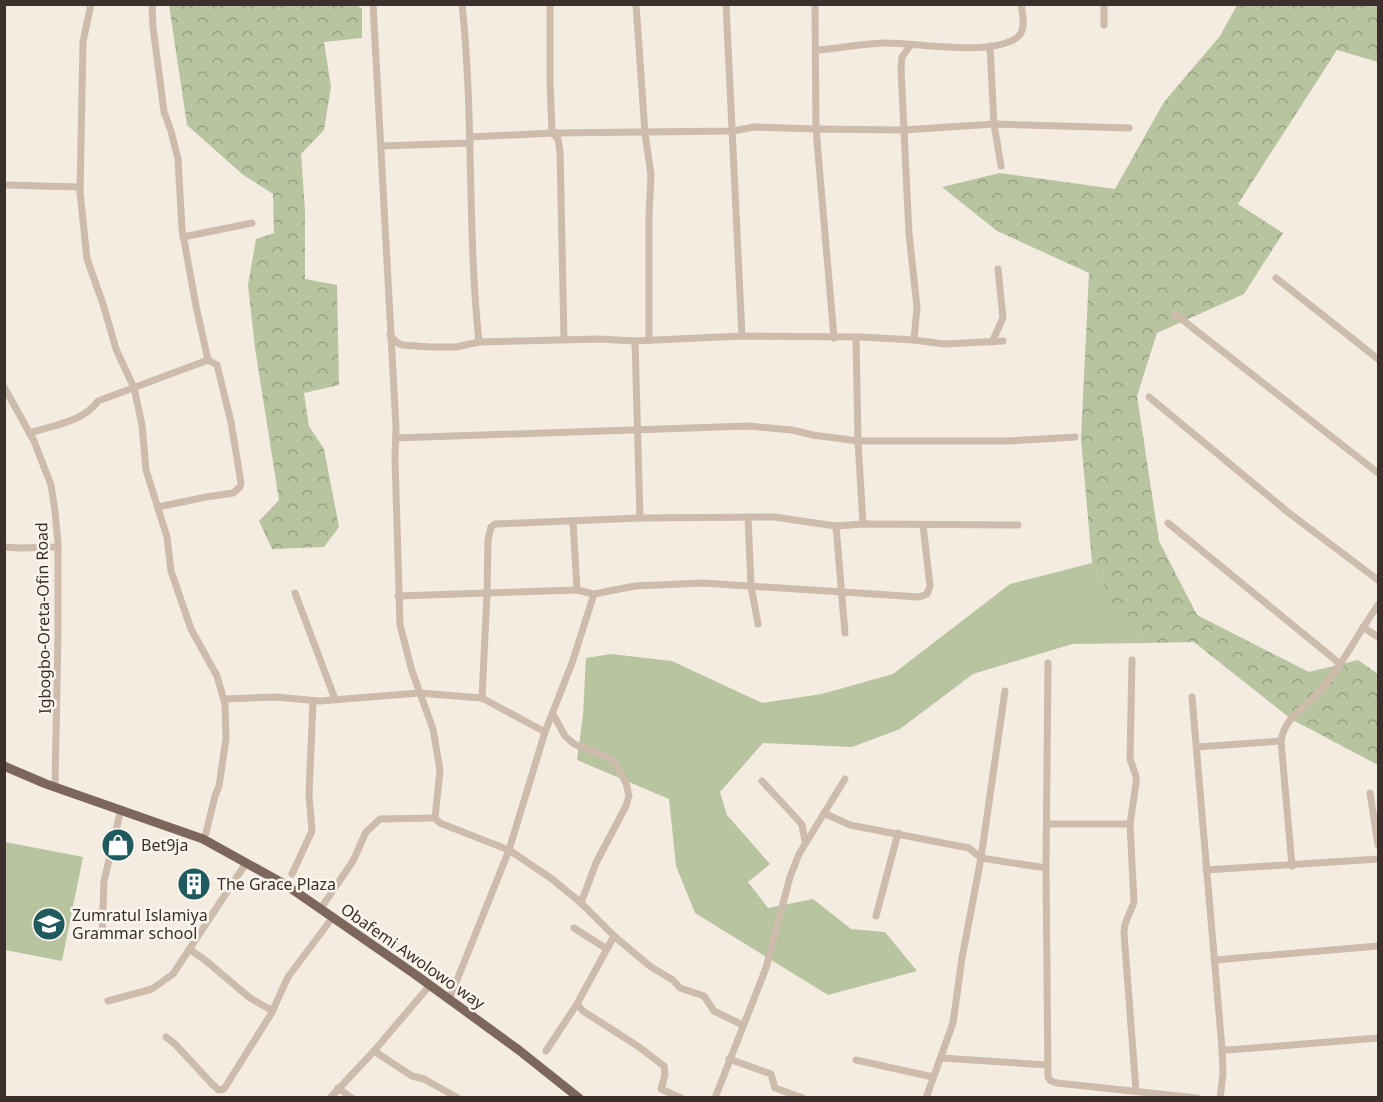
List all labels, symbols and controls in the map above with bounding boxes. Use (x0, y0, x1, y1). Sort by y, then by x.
street label: Igbogbo-Oreta-Ofin Road (30, 522, 56, 714)
shop icon: Bet9ja (100, 827, 136, 863)
place label: Bet9ja (141, 834, 188, 856)
building icon: The Grace Plaza (176, 866, 212, 902)
place label: The Grace Plaza (217, 873, 336, 895)
street label: Obafemi Awolowo way (337, 898, 490, 1015)
place label: Zumratul Islamiya Grammar school (72, 904, 208, 944)
school or university icon: Zumratul Islamiya Grammar school (31, 906, 67, 942)

